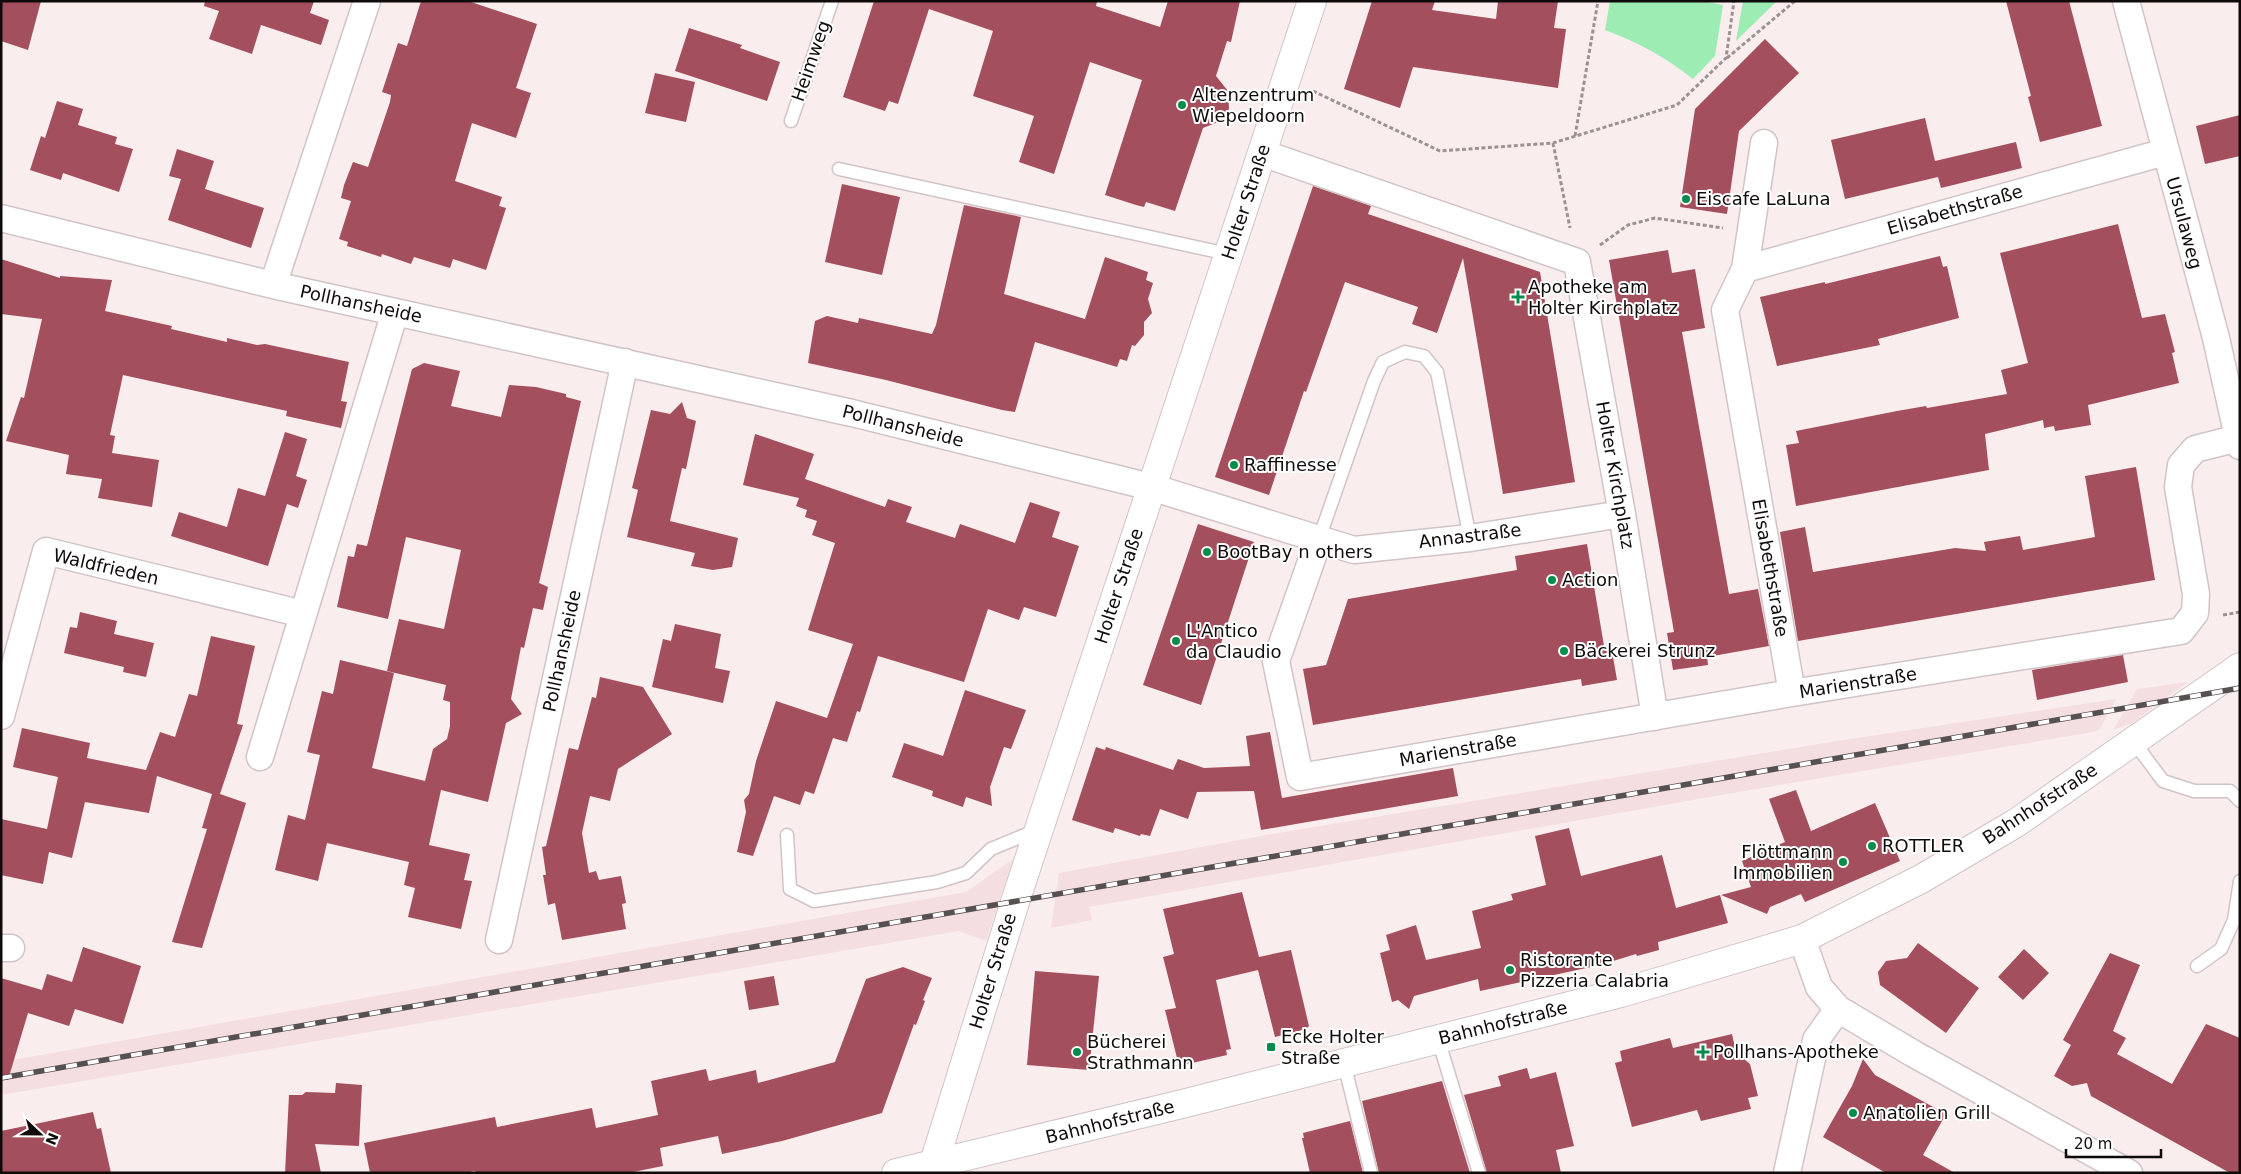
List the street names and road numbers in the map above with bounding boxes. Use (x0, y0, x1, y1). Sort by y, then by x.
street label: Heimweg (787, 18, 834, 104)
street label: Holter Straße (1217, 141, 1274, 262)
street label: Ursulaweg (2162, 174, 2207, 271)
street label: Elisabethstraße (1885, 180, 2025, 239)
street label: Pollhansheide (298, 280, 424, 327)
street label: Holter Kirchplatz (1592, 399, 1639, 551)
street label: Pollhansheide (840, 400, 966, 451)
street label: Elisabethstraße (1748, 497, 1793, 639)
street label: Annastraße (1417, 519, 1523, 552)
street label: Holter Straße (1090, 525, 1147, 646)
street label: Waldfrieden (51, 544, 161, 589)
street label: Pollhansheide (538, 588, 585, 714)
street label: Marienstraße (1798, 663, 1918, 702)
street label: Marienstraße (1398, 729, 1518, 770)
street label: Bahnhofstraße (1979, 759, 2101, 848)
street label: Holter Straße (965, 910, 1020, 1031)
street label: Bahnhofstraße (1436, 996, 1570, 1049)
street label: Bahnhofstraße (1043, 1095, 1177, 1148)

